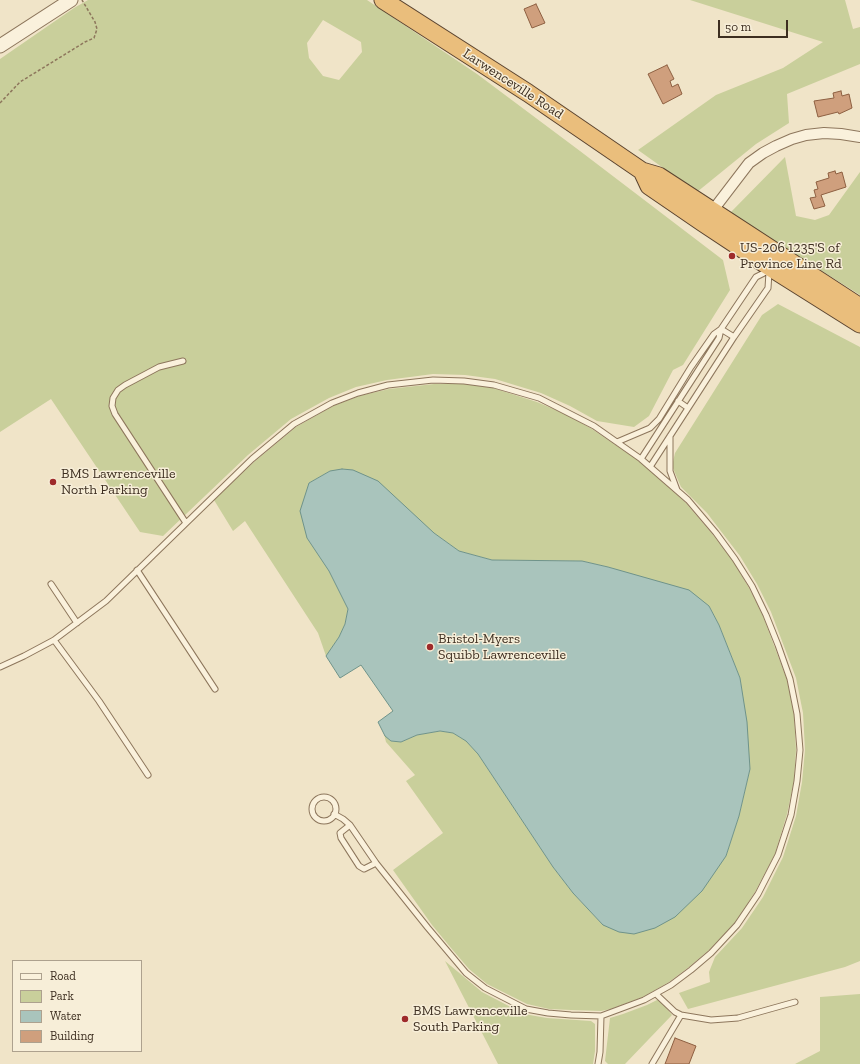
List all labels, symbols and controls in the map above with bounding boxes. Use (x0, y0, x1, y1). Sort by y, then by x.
scale bar (720, 12, 790, 38)
text: 50 m (725, 20, 751, 34)
street label: Larwenceville Road (460, 45, 566, 123)
place label: US-206 1235'S of Province Line Rd (740, 240, 842, 272)
marker: US-206 1235'S of Province Line Rd (727, 251, 737, 261)
place label: BMS Lawrenceville North Parking (61, 466, 176, 498)
marker: BMS Lawrenceville North Parking (48, 477, 58, 487)
place label: Bristol-Myers Squibb Lawrenceville (438, 631, 566, 664)
marker: Bristol-Myers Squibb Lawrenceville (425, 642, 435, 652)
legend (12, 960, 142, 1052)
text: Road (50, 969, 76, 983)
text: Park (50, 989, 74, 1003)
place label: BMS Lawrenceville South Parking (413, 1003, 528, 1036)
text: Water (50, 1009, 82, 1023)
marker: BMS Lawrenceville South Parking (400, 1014, 410, 1024)
text: Building (50, 1029, 94, 1043)

